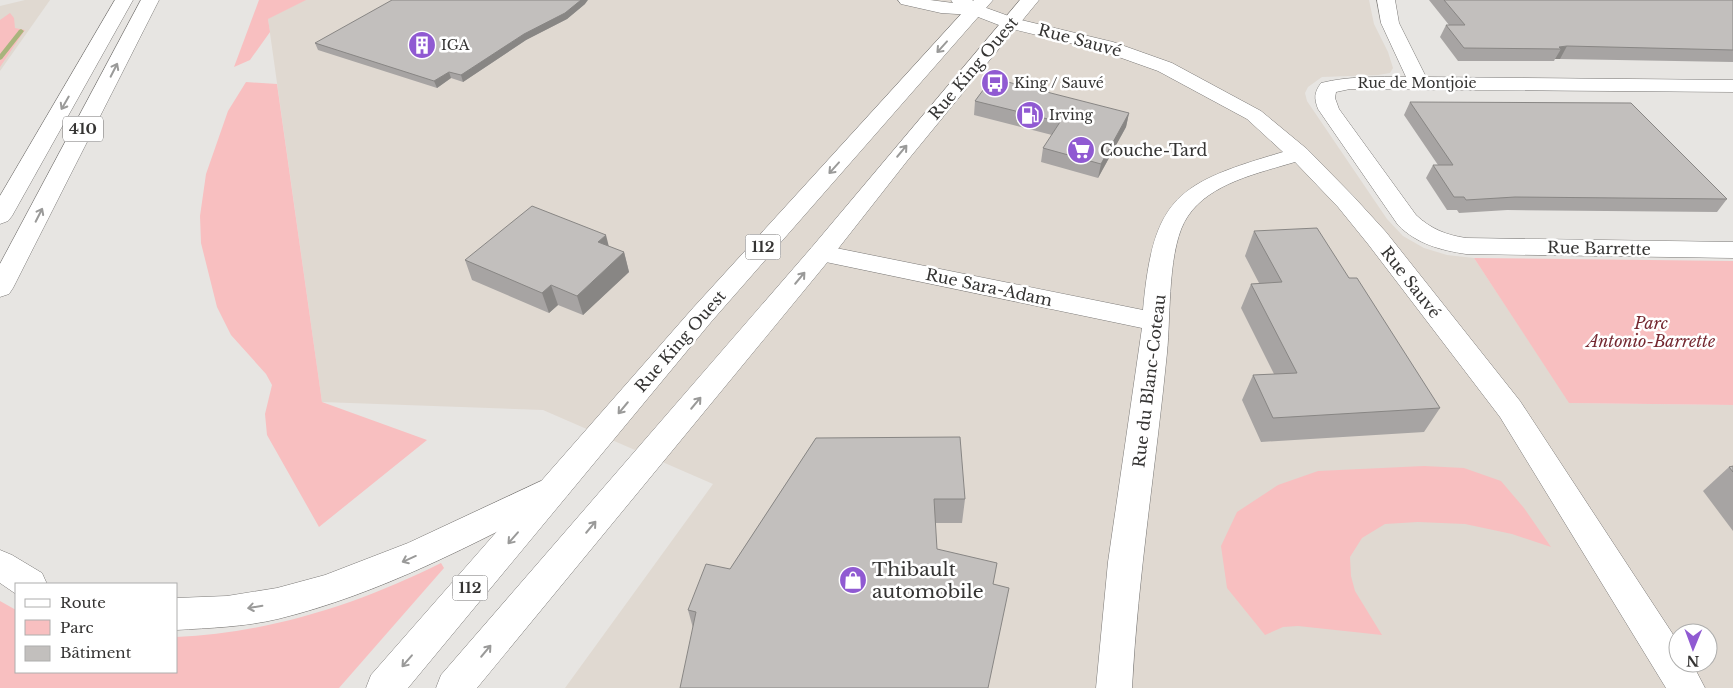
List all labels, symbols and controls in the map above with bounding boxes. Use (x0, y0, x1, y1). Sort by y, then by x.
street label: Rue King Ouest (924, 12, 1022, 124)
street label: Rue Sauvé (1036, 19, 1124, 61)
building icon: IGA (407, 30, 437, 60)
place label: IGA (441, 36, 470, 54)
one-way arrow (936, 40, 948, 53)
one-way arrow (109, 63, 119, 78)
bus stop icon: King / Sauvé (980, 68, 1010, 98)
place label: King / Sauvé (1014, 74, 1104, 92)
street label: Rue de Montjoie (1357, 74, 1477, 92)
one-way arrow (60, 96, 70, 110)
fuel station icon: Irving (1015, 100, 1045, 130)
place label: Irving (1049, 106, 1093, 124)
road number: 410 (63, 116, 103, 142)
supermarket icon: Couche-Tard (1066, 135, 1096, 165)
place label: Couche-Tard (1100, 140, 1207, 160)
one-way arrow (897, 145, 908, 158)
one-way arrow (828, 161, 840, 174)
one-way arrow (34, 207, 44, 222)
road number: 112 (746, 234, 780, 260)
street label: Rue Barrette (1547, 237, 1651, 259)
street label: Rue Sauvé (1377, 242, 1445, 322)
street label: Rue Sara-Adam (924, 264, 1054, 310)
one-way arrow (795, 271, 806, 284)
street label: Rue King Ouest (630, 286, 730, 396)
street label: Rue du Blanc-Coteau (1128, 293, 1170, 469)
park label: Parc Antonio-Barrette (1585, 313, 1716, 351)
one-way arrow (690, 396, 701, 409)
one-way arrow (617, 402, 628, 415)
one-way arrow (585, 521, 596, 534)
one-way arrow (507, 531, 519, 544)
one-way arrow (402, 555, 417, 564)
place label: Thibault automobile (872, 558, 984, 603)
shop icon: Thibault automobile (838, 565, 868, 595)
road number: 112 (452, 576, 488, 600)
legend (15, 583, 178, 673)
text: Route (60, 593, 106, 612)
one-way arrow (247, 603, 263, 613)
text: Parc (60, 618, 93, 637)
north arrow (1668, 623, 1718, 673)
text: Bâtiment (60, 643, 132, 662)
one-way arrow (480, 644, 492, 657)
text: N (1686, 652, 1700, 670)
one-way arrow (402, 654, 413, 667)

